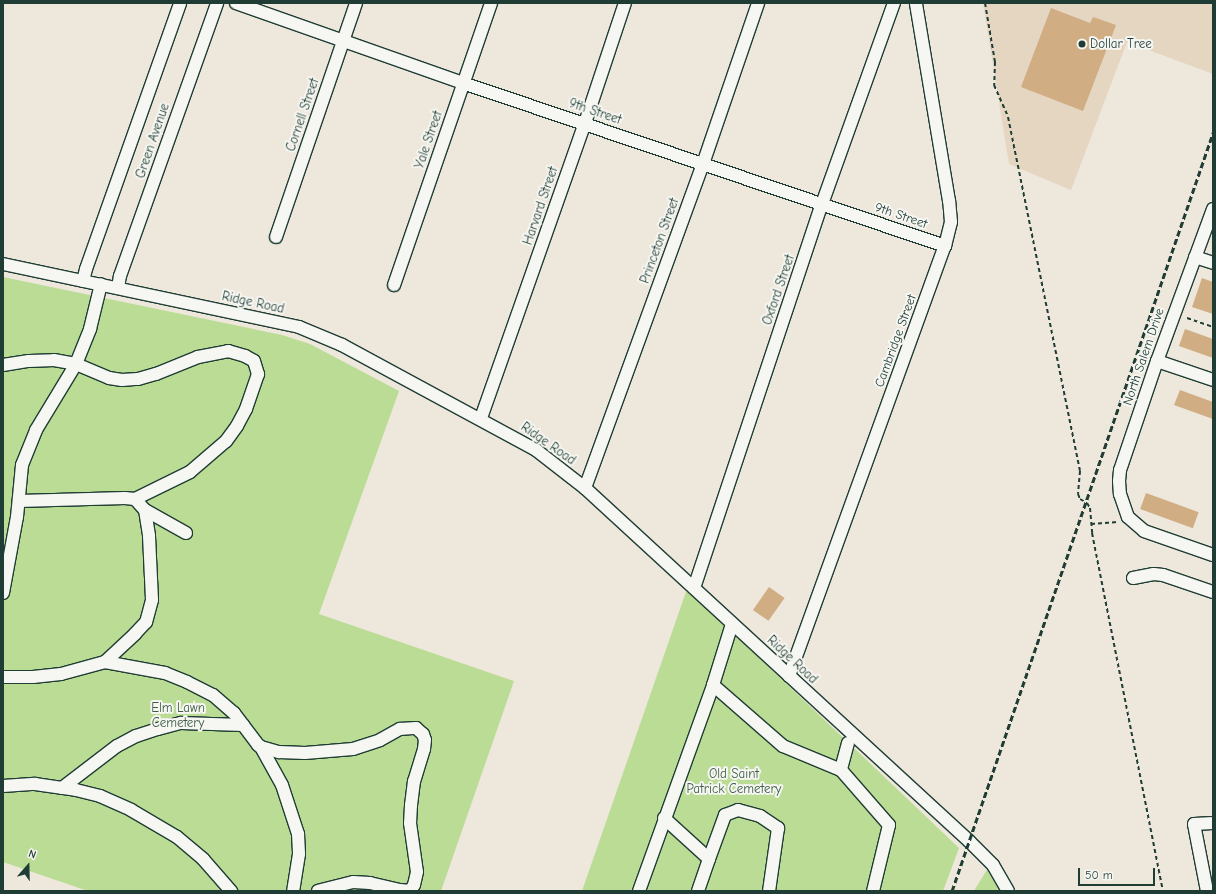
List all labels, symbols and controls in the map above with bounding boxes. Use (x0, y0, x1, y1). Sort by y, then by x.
place label: Dollar Tree (1090, 36, 1152, 52)
marker: Dollar Tree (1077, 39, 1087, 49)
street label: Cornell Street (283, 76, 323, 154)
street label: 9th Street (567, 96, 623, 128)
street label: Green Avenue (133, 101, 173, 181)
street label: Yale Street (412, 109, 446, 171)
street label: Harvard Street (520, 165, 562, 247)
street label: Princeton Street (637, 196, 683, 286)
street label: 9th Street (873, 200, 929, 232)
street label: Oxford Street (760, 253, 798, 327)
street label: Ridge Road (220, 289, 286, 317)
street label: Cambridge Street (872, 292, 920, 390)
street label: North Salem Drive (1120, 306, 1168, 408)
street label: Ridge Road (518, 419, 578, 469)
street label: Ridge Road (763, 633, 821, 687)
park label: Elm Lawn Cemetery (151, 701, 205, 732)
park label: Old Saint Patrick Cemetery (687, 767, 781, 798)
north arrow (8, 846, 48, 886)
text: N (27, 847, 38, 862)
scale bar (1080, 860, 1157, 886)
text: 50 m (1085, 868, 1113, 882)

